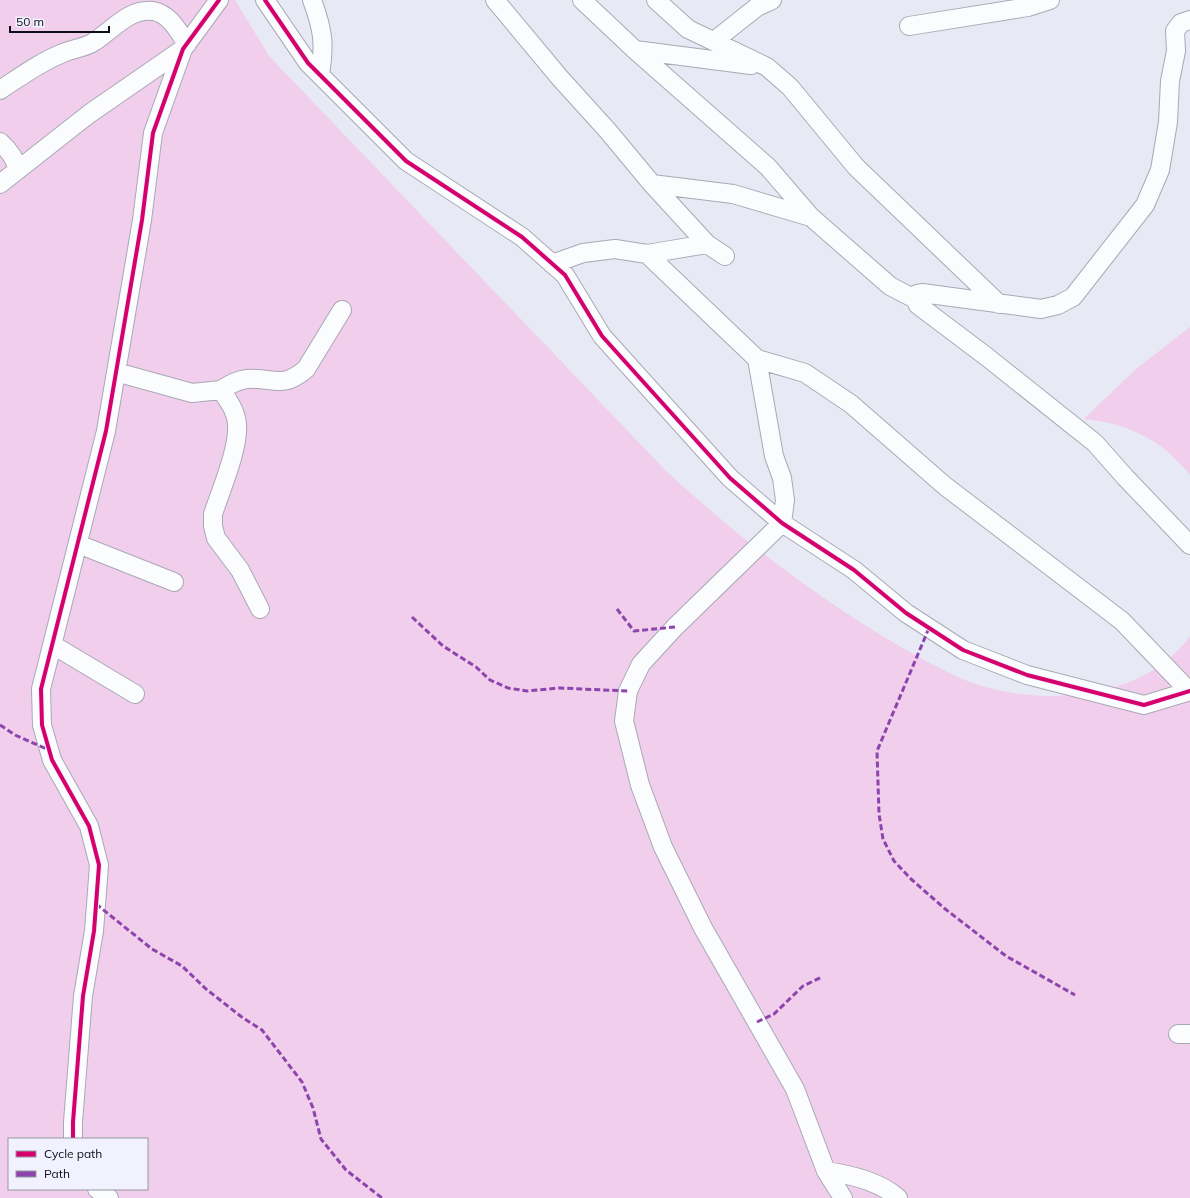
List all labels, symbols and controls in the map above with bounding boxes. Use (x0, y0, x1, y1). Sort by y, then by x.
scale bar (10, 8, 109, 34)
text: 50 m (16, 14, 44, 29)
legend (8, 1138, 148, 1190)
text: Cycle path (44, 1146, 102, 1161)
text: Path (44, 1166, 70, 1181)

